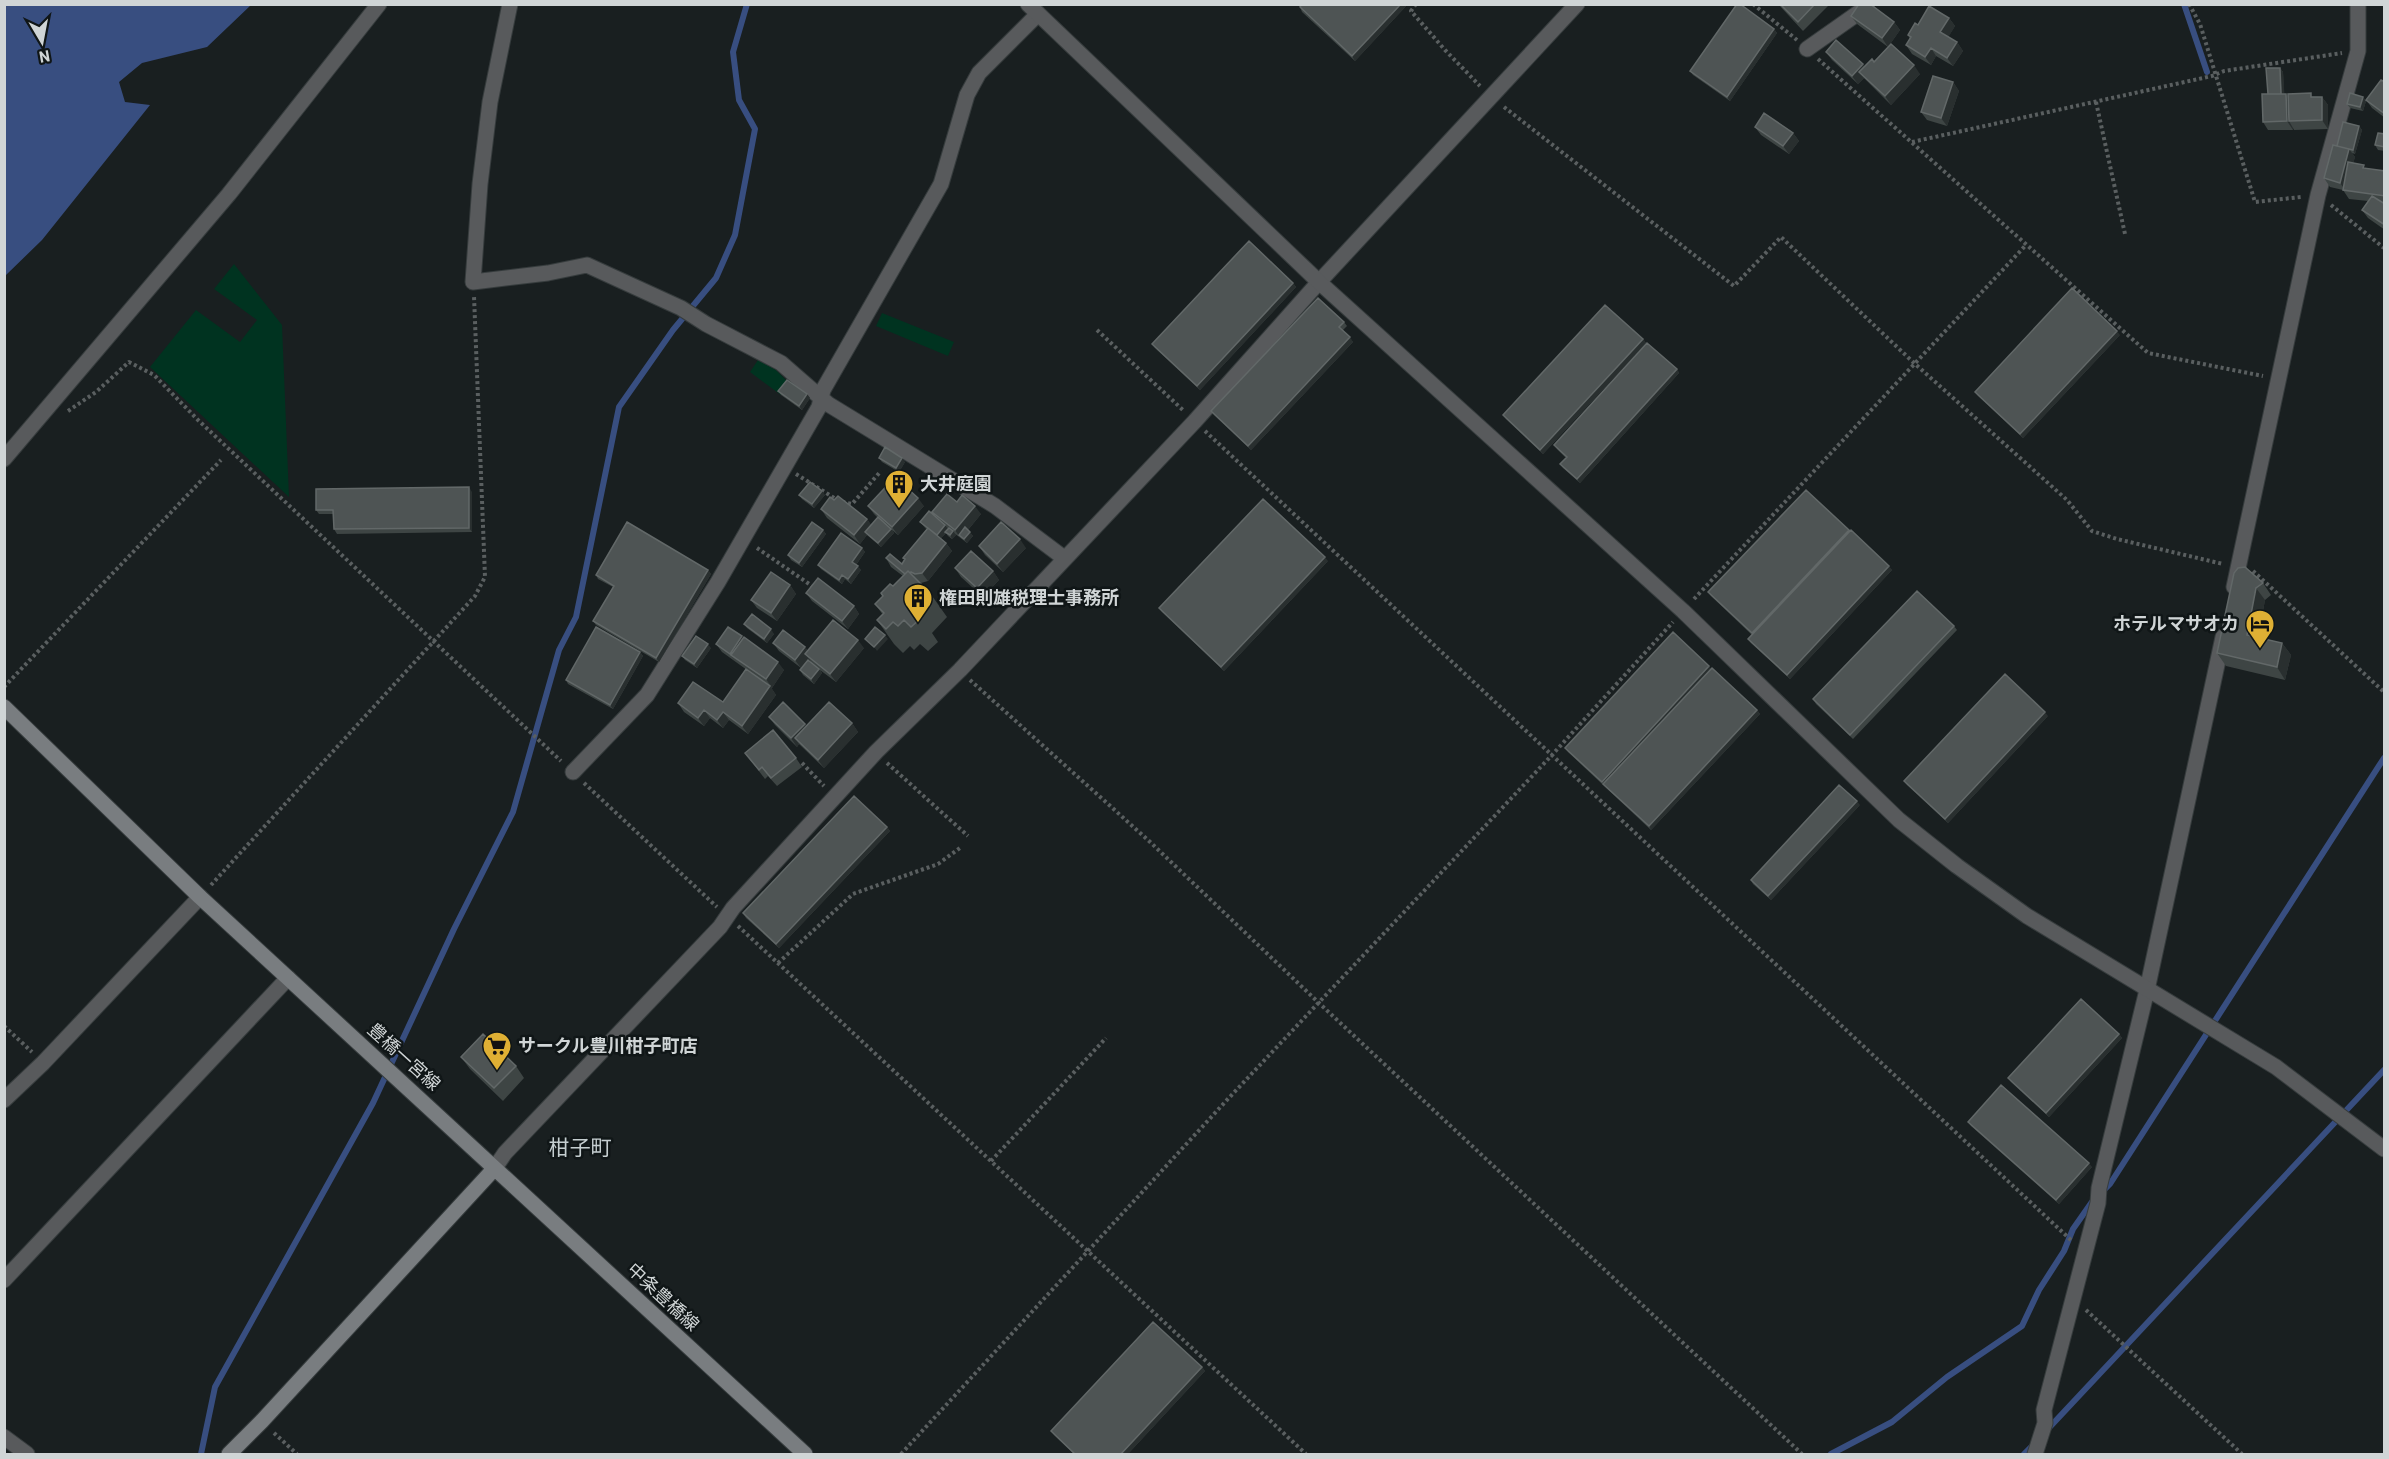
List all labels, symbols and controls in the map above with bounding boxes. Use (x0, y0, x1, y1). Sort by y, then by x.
north arrow (12, 12, 72, 72)
text: N (38, 47, 52, 68)
building icon: 大井庭園 (883, 468, 915, 510)
place label: 大井庭園 (920, 472, 992, 494)
building icon: 権田則雄税理士事務所 (902, 582, 934, 624)
place label: 権田則雄税理士事務所 (939, 586, 1119, 608)
hotel icon: ホテルマサオカ (2244, 608, 2276, 650)
place label: ホテルマサオカ (2113, 612, 2239, 634)
street label: 豊橋一宮線 (364, 1018, 445, 1095)
supermarket icon: サークル豊川柑子町店 (481, 1030, 513, 1072)
place label: サークル豊川柑子町店 (518, 1034, 697, 1056)
district label: 柑子町 (549, 1134, 612, 1159)
street label: 中条豊橋線 (623, 1258, 704, 1335)

